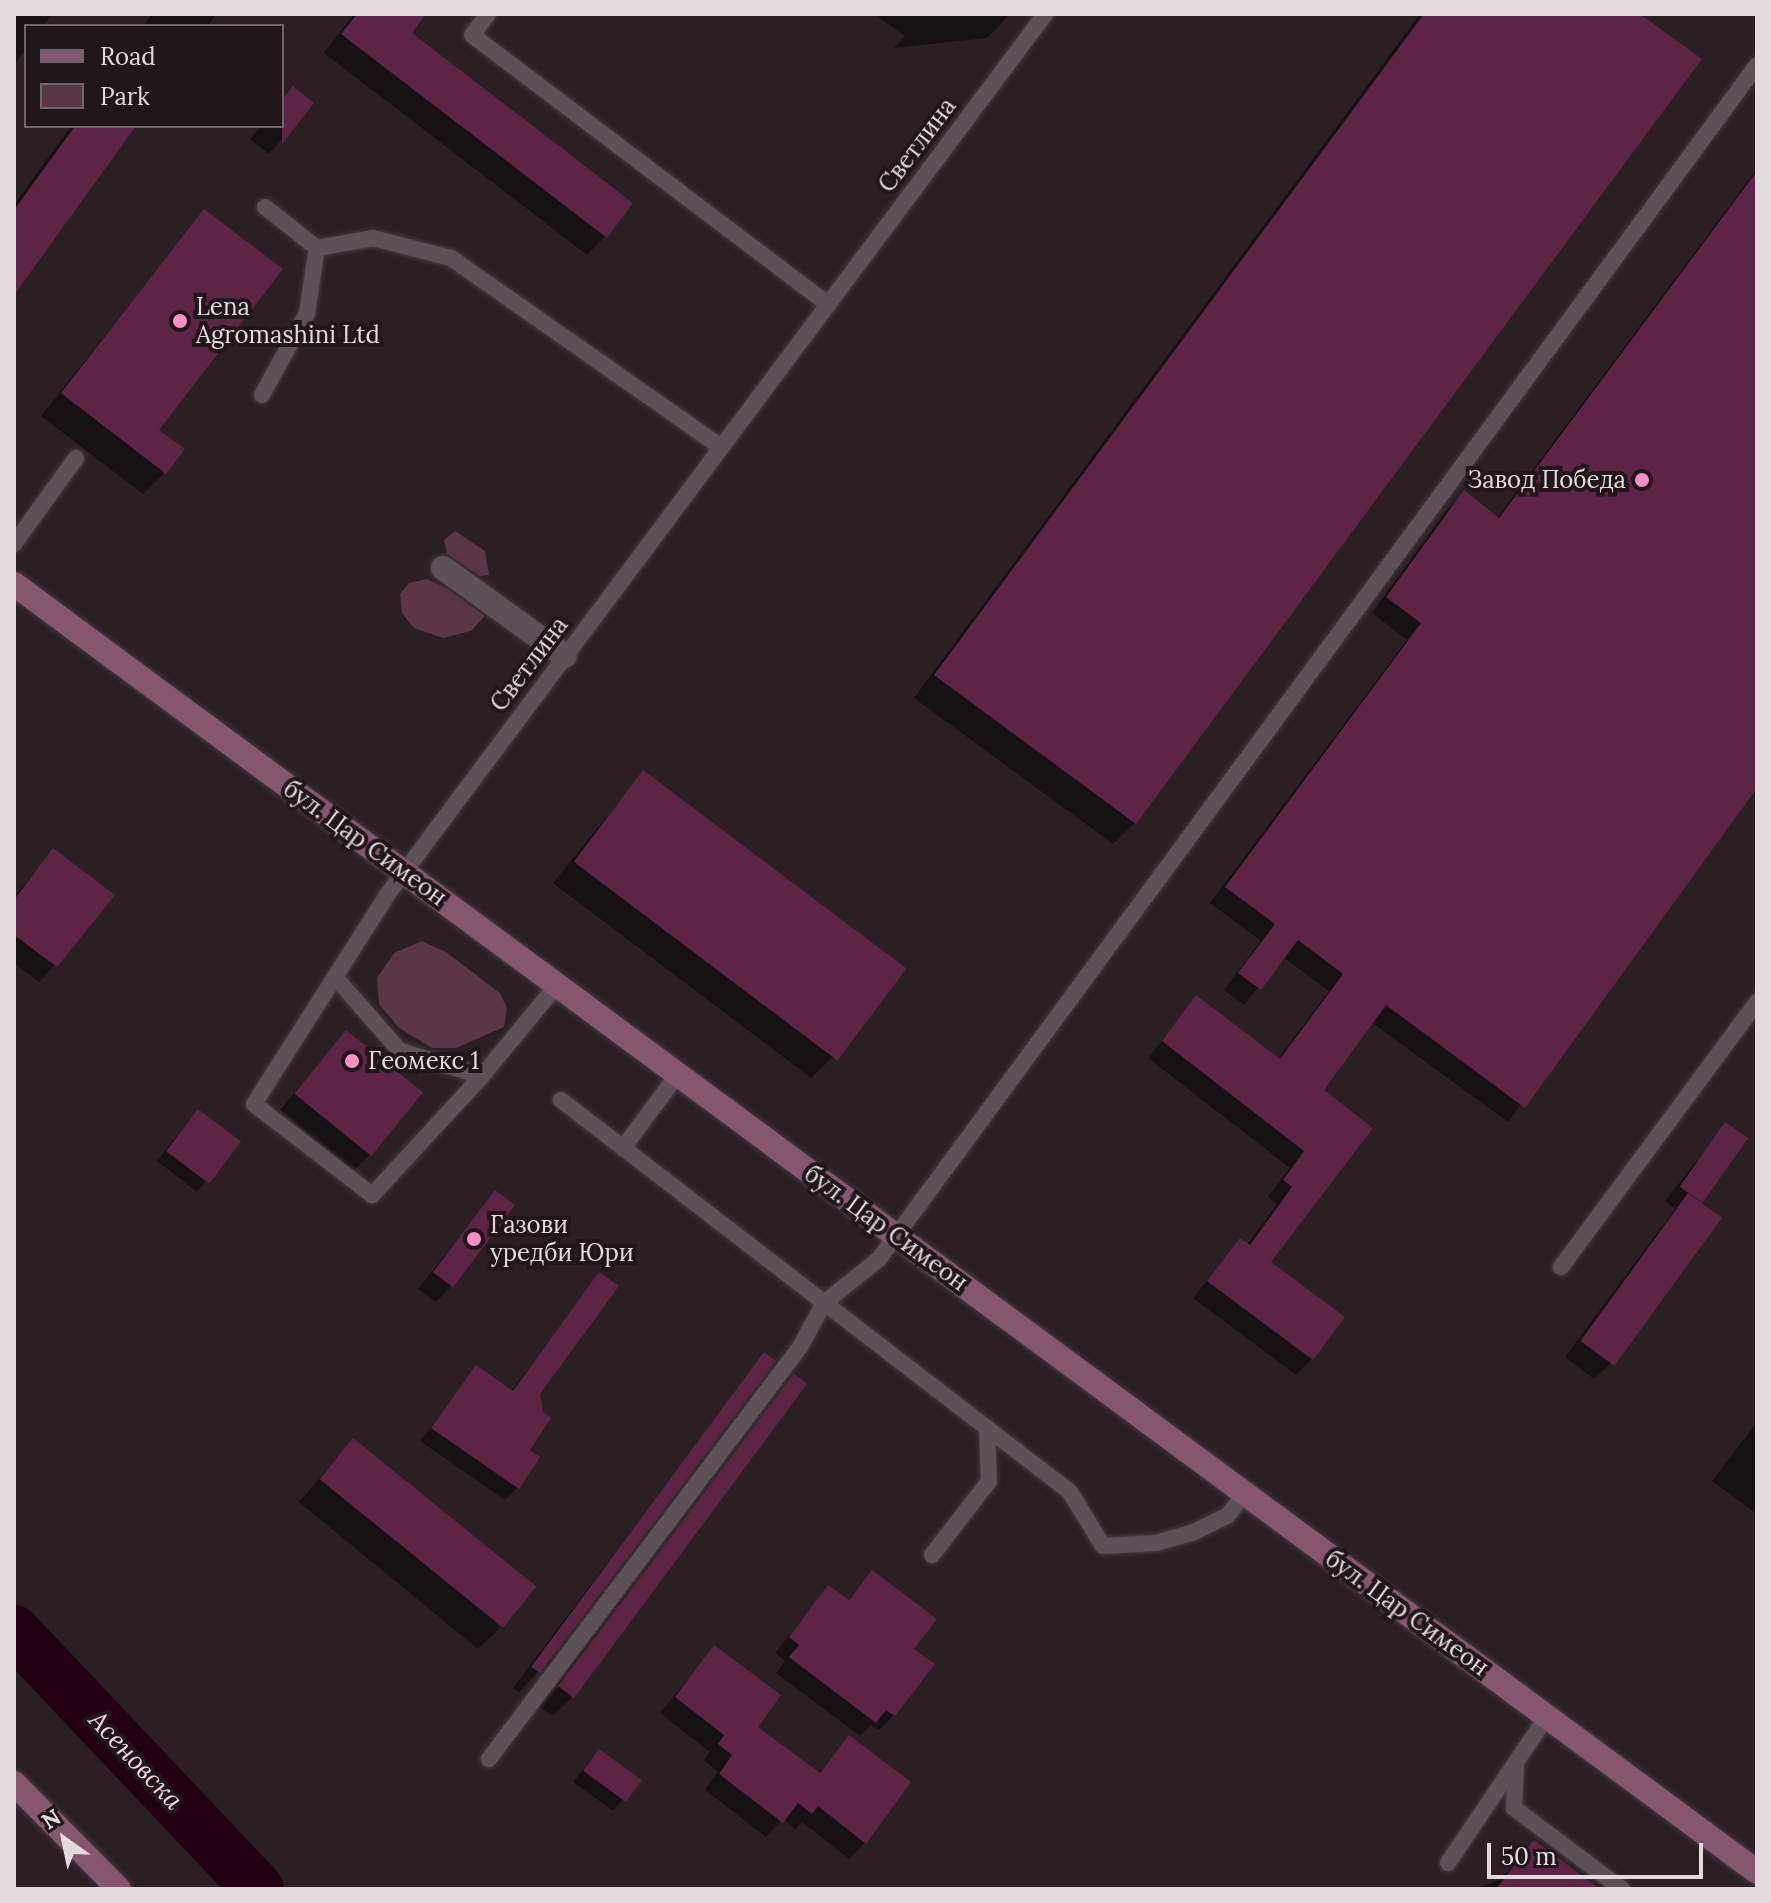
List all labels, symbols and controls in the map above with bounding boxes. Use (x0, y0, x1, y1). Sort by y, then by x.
legend (24, 24, 284, 128)
text: Road (100, 41, 156, 72)
text: Park (100, 81, 150, 112)
street label: Светлина (872, 92, 962, 198)
place label: Lena Agromashini Ltd (196, 293, 380, 349)
marker: Lena Agromashini Ltd (171, 312, 189, 330)
place label: Завод Победа (1467, 466, 1626, 494)
marker: Завод Победа (1633, 471, 1651, 489)
street label: Светлина (484, 611, 574, 717)
street label: бул. Цар Симеон (278, 774, 452, 912)
place label: Геомекс 1 (368, 1047, 479, 1075)
marker: Геомекс 1 (343, 1052, 361, 1070)
street label: бул. Цар Симеон (799, 1159, 973, 1297)
place label: Газови уредби Юри (490, 1211, 634, 1267)
marker: Газови уредби Юри (465, 1230, 483, 1248)
street label: бул. Цар Симеон (1320, 1544, 1494, 1682)
water label: Асеновска (83, 1704, 189, 1816)
north arrow (24, 1799, 104, 1879)
text: N (36, 1803, 66, 1835)
scale bar (1491, 1827, 1707, 1877)
text: 50 m (1501, 1841, 1557, 1872)

